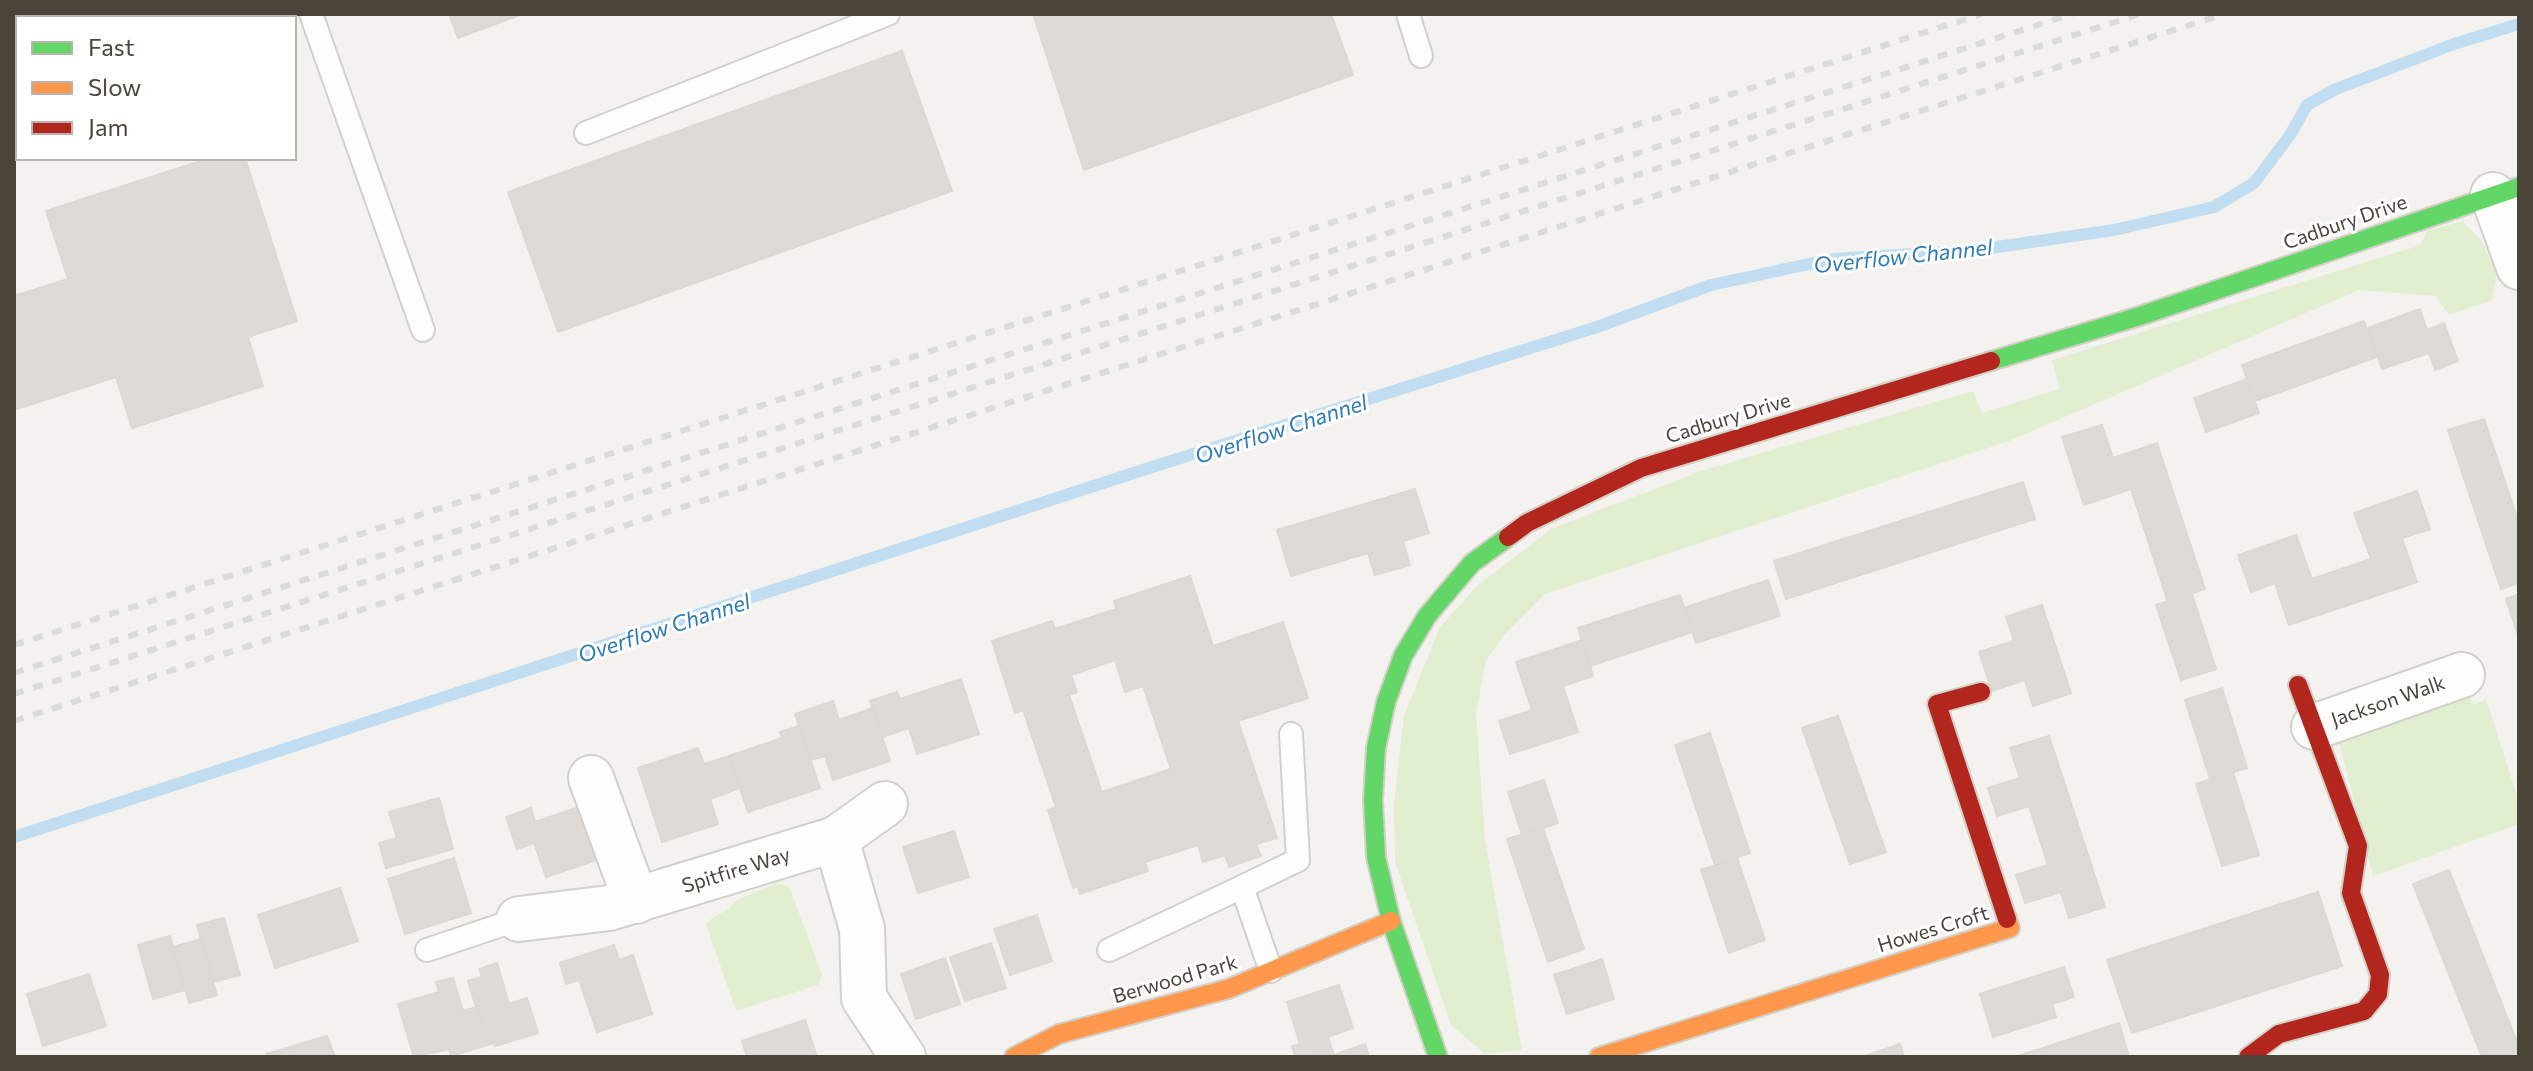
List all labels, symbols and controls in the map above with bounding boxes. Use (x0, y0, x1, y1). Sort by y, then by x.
legend (16, 16, 296, 160)
text: Fast (88, 32, 135, 61)
text: Slow (88, 72, 141, 101)
text: Jam (88, 112, 128, 141)
street label: Cadbury Drive (2280, 189, 2410, 253)
water label: Overflow Channel (1812, 233, 1994, 278)
street label: Cadbury Drive (1662, 387, 1793, 447)
water label: Overflow Channel (1191, 388, 1371, 469)
water label: Overflow Channel (574, 587, 754, 668)
street label: Jackson Walk (2327, 669, 2448, 731)
street label: Spitfire Way (679, 841, 793, 897)
street label: Howes Croft (1874, 900, 1991, 956)
street label: Berwood Park (1110, 949, 1240, 1007)

